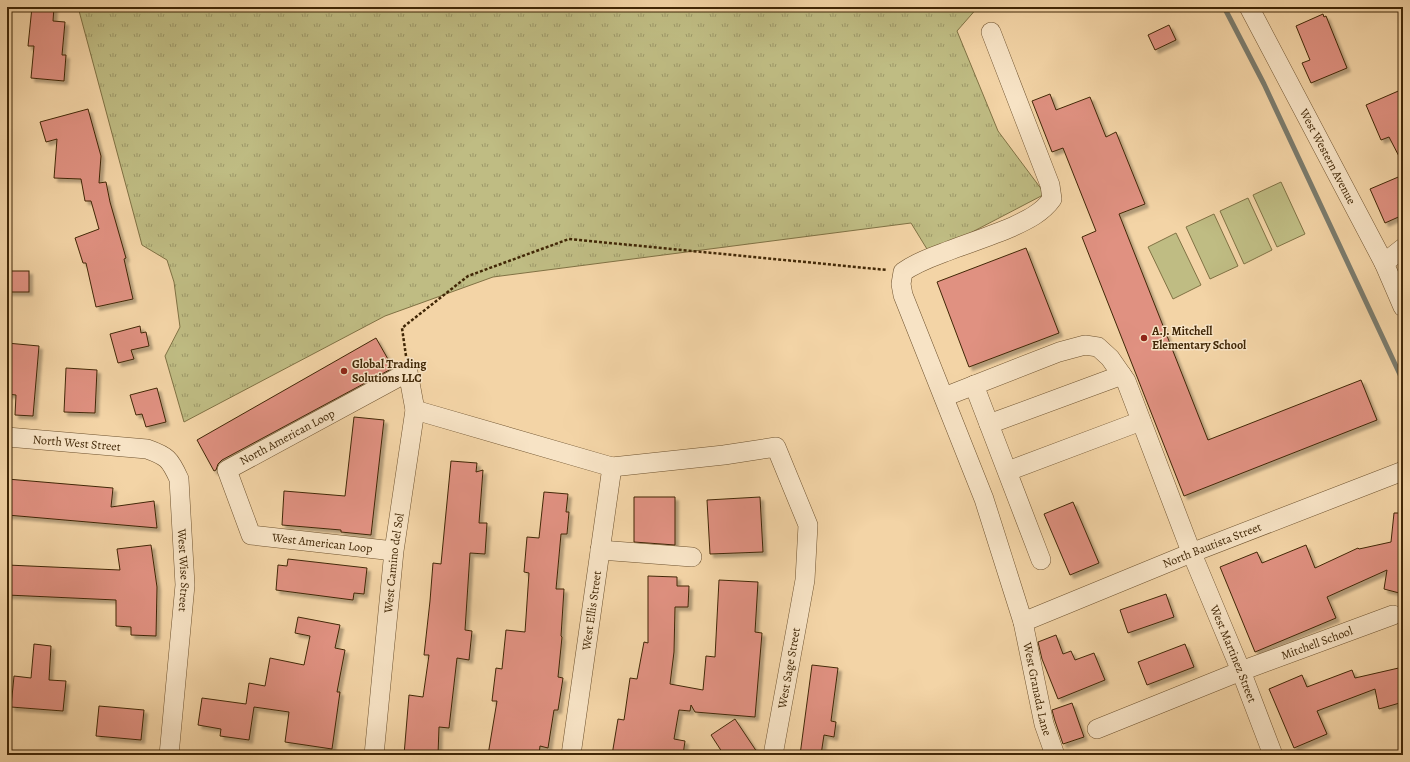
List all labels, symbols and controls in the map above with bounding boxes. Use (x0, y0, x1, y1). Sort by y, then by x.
street label: West Western Avenue (1296, 105, 1360, 207)
place label: A.J. Mitchell Elementary School (1151, 323, 1247, 353)
marker: A.J. Mitchell Elementary School (1139, 333, 1149, 343)
place label: Global Trading Solutions LLC (352, 356, 427, 386)
marker: Global Trading Solutions LLC (339, 366, 349, 376)
street label: North American Loop (237, 405, 337, 469)
street label: North West Street (32, 431, 121, 455)
street label: West Camino del Sol (380, 512, 408, 615)
street label: North Bautista Street (1160, 519, 1264, 572)
street label: West Wise Street (174, 527, 193, 613)
street label: West American Loop (270, 529, 373, 557)
street label: West Ellis Street (578, 570, 605, 652)
street label: West Martinez Street (1206, 602, 1260, 705)
street label: Mitchell School (1279, 623, 1355, 664)
street label: West Sage Street (774, 626, 804, 711)
street label: West Granada Lane (1019, 640, 1055, 738)

